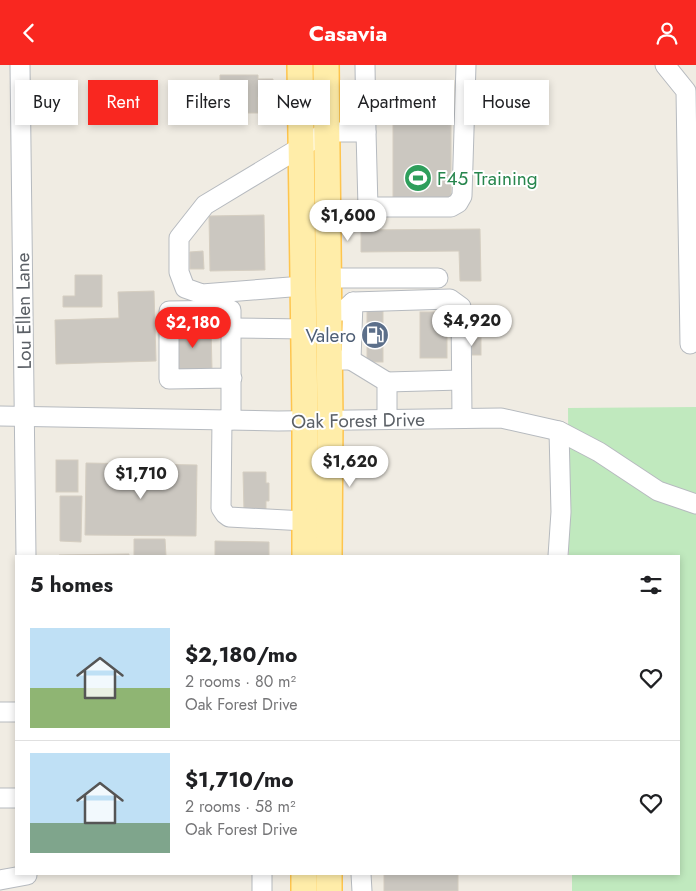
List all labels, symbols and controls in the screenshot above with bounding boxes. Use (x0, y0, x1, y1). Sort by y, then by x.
text: Casavia (309, 17, 387, 49)
icon: back (15, 19, 43, 47)
icon: person (653, 19, 681, 47)
chip: Buy (15, 80, 78, 125)
chip: Rent (88, 80, 158, 125)
chip: Filters (168, 80, 248, 125)
chip: New (258, 80, 330, 125)
chip: Apartment (340, 80, 454, 125)
chip: House (464, 80, 549, 125)
sports icon: F45 Training (403, 163, 433, 193)
place label: F45 Training (437, 165, 538, 192)
pin: $1,600 (307, 199, 389, 242)
text: $1,600 (320, 204, 376, 227)
street label: Lou Ellen Lane (9, 252, 38, 370)
pin: $4,920 (431, 305, 513, 347)
pin: $2,180 (152, 307, 234, 349)
text: $4,920 (443, 309, 501, 332)
text: $2,180 (166, 311, 220, 334)
fuel station icon: Valero (360, 320, 390, 350)
place label: Valero (305, 322, 356, 349)
street label: Oak Forest Drive (291, 406, 425, 435)
pin: $1,620 (309, 445, 391, 488)
text: $1,620 (322, 450, 378, 473)
pin: $1,710 (100, 457, 182, 500)
text: $1,710 (115, 462, 167, 485)
text: 5 homes (30, 570, 113, 600)
icon: filters (637, 571, 665, 599)
text: $2,180/mo (185, 640, 297, 670)
icon: home (70, 648, 130, 708)
icon: heart (637, 664, 665, 692)
text: 2 rooms · 80 m² (185, 670, 296, 693)
text: Oak Forest Drive (185, 693, 298, 716)
text: $1,710/mo (185, 765, 294, 795)
icon: home (70, 773, 130, 833)
icon: heart (637, 789, 665, 817)
text: 2 rooms · 58 m² (185, 795, 296, 818)
text: Oak Forest Drive (185, 818, 298, 841)

